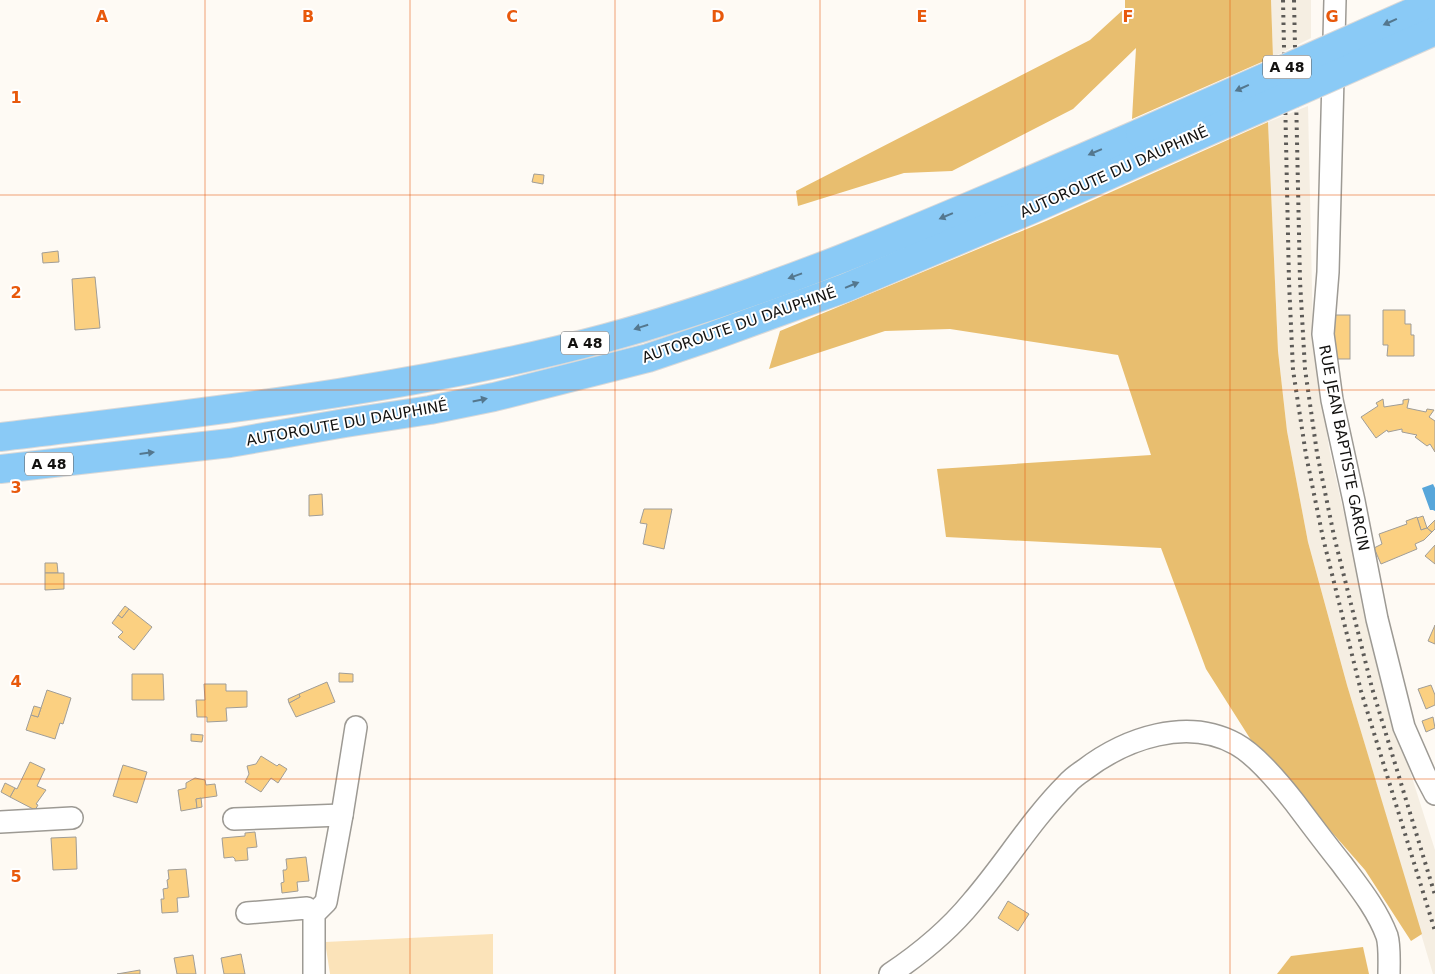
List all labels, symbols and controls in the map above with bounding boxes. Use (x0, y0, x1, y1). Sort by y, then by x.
text: A (96, 7, 109, 26)
text: B (302, 7, 314, 26)
text: C (506, 7, 518, 26)
text: D (711, 7, 725, 26)
text: E (917, 7, 927, 26)
text: F (1123, 7, 1133, 26)
text: G (1325, 7, 1339, 26)
one-way arrow (1383, 18, 1397, 26)
road number: A 48 (1263, 56, 1311, 78)
one-way arrow (1235, 84, 1249, 92)
text: 1 (10, 88, 22, 107)
street label: AUTOROUTE DU DAUPHINÉ (1017, 121, 1211, 222)
one-way arrow (1088, 149, 1102, 157)
one-way arrow (939, 212, 953, 220)
one-way arrow (787, 272, 802, 280)
one-way arrow (845, 281, 859, 289)
street label: AUTOROUTE DU DAUPHINÉ (639, 282, 838, 367)
text: 2 (10, 283, 22, 302)
one-way arrow (633, 324, 648, 332)
road number: A 48 (561, 332, 609, 354)
street label: RUE JEAN BAPTISTE GARCIN (1315, 343, 1373, 553)
street label: AUTOROUTE DU DAUPHINÉ (245, 395, 449, 450)
one-way arrow (472, 396, 487, 404)
one-way arrow (139, 449, 155, 457)
road number: A 48 (25, 452, 73, 476)
text: 3 (10, 478, 22, 497)
text: 4 (10, 672, 22, 691)
text: 5 (10, 867, 22, 886)

